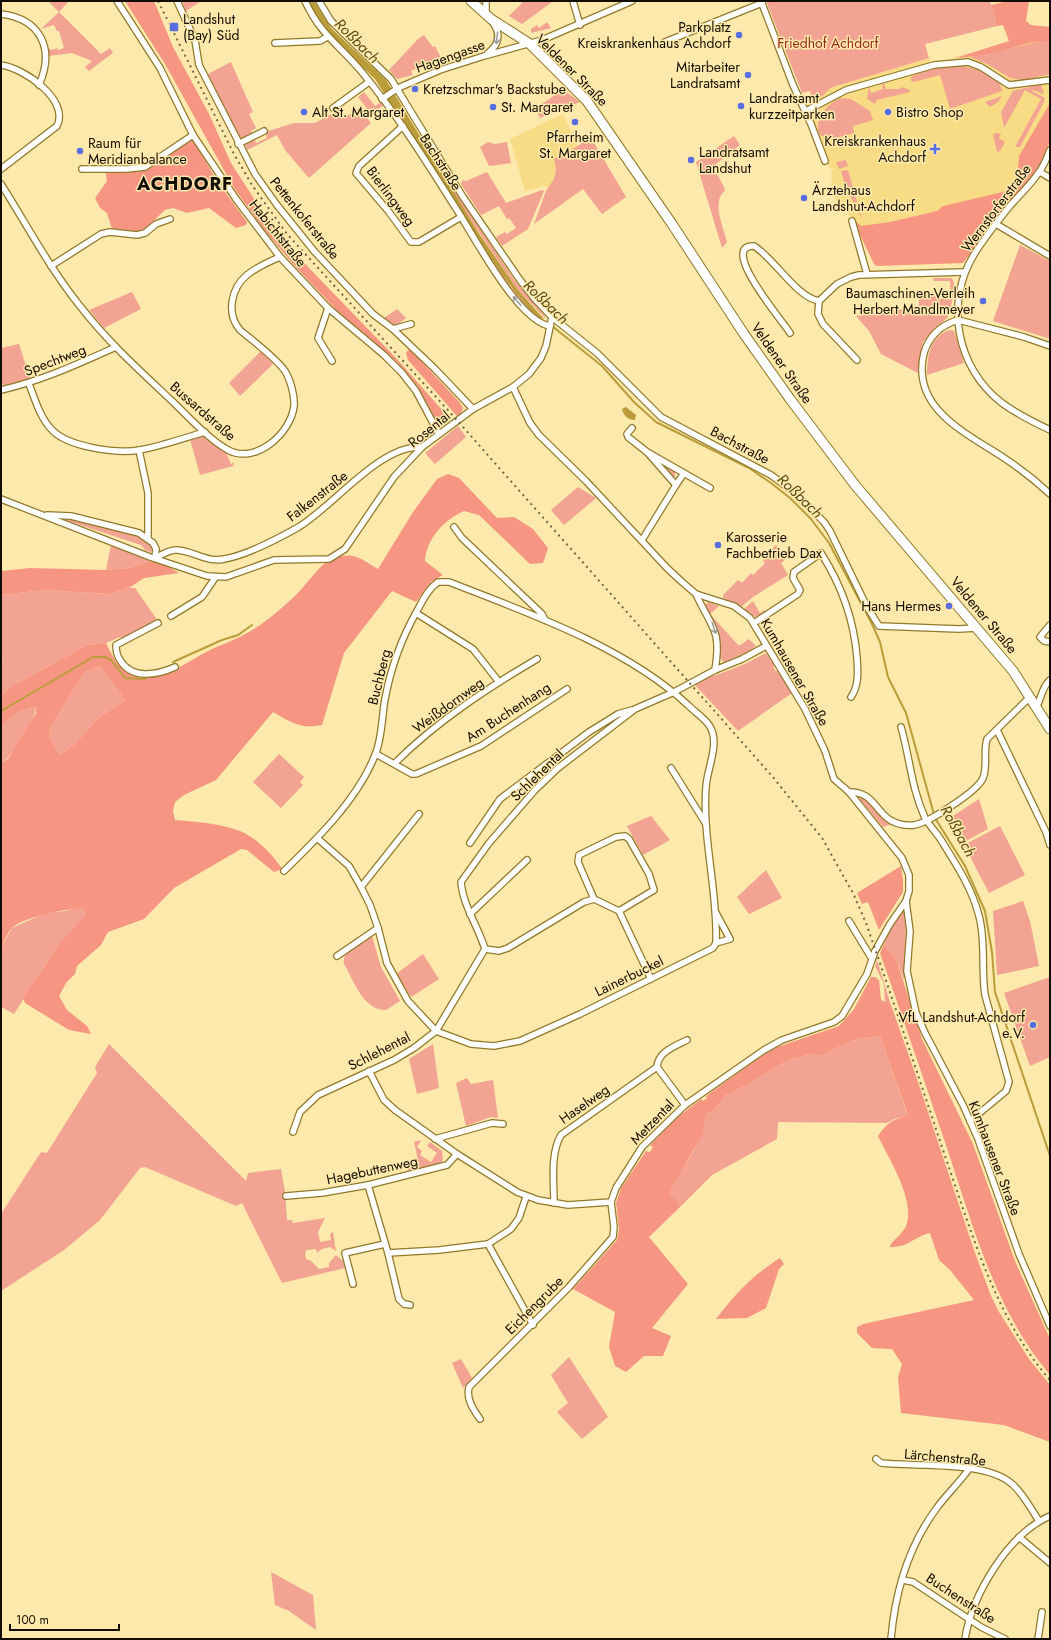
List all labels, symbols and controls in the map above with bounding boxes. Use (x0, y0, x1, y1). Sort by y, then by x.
place label: Landshut (Bay) Süd (183, 9, 240, 45)
water label: Roßbach (330, 14, 384, 68)
place label: Parkplatz Kreiskrankenhaus Achdorf (577, 17, 732, 53)
marker: Landshut (Bay) Süd (168, 21, 180, 33)
street label: Veldener Straße (531, 29, 613, 111)
marker: Parkplatz Kreiskrankenhaus Achdorf (734, 30, 744, 40)
one-way arrow (493, 32, 501, 45)
park label: Friedhof Achdorf (777, 33, 880, 53)
street label: Hagengasse (413, 34, 487, 78)
place label: Mitarbeiter Landratsamt (670, 57, 741, 93)
marker: Mitarbeiter Landratsamt (743, 70, 753, 80)
place label: Kretzschmar's Backstube (423, 79, 566, 99)
marker: Kretzschmar's Backstube (410, 84, 420, 94)
place label: Landratsamt kurzzeitparken (749, 88, 835, 124)
place label: St. Margaret (501, 97, 574, 117)
marker: Landratsamt kurzzeitparken (736, 101, 746, 111)
place label: Alt St. Margaret (312, 102, 405, 122)
marker: St. Margaret (488, 102, 498, 112)
place label: Bistro Shop (896, 102, 964, 122)
marker: Alt St. Margaret (299, 107, 309, 117)
marker: Bistro Shop (883, 107, 893, 117)
marker: Pfarrheim St. Margaret (570, 117, 580, 127)
place label: Pfarrheim St. Margaret (539, 127, 612, 163)
street label: Bachstraße (415, 130, 467, 194)
place label: Kreiskrankenhaus Achdorf (824, 131, 927, 167)
place label: Raum für Meridianbalance (88, 133, 187, 169)
place label: Landratsamt Landshut (699, 142, 770, 178)
marker: Kreiskrankenhaus Achdorf (929, 143, 941, 155)
marker: Raum für Meridianbalance (75, 146, 85, 156)
marker: Landratsamt Landshut (686, 155, 696, 165)
street label: Wernstorferstraße (956, 160, 1036, 256)
street label: Bierlingweg (362, 162, 420, 230)
district label: ACHDORF (136, 171, 233, 197)
street label: Pettenkoferstraße (265, 172, 345, 264)
place label: Ärztehaus Landshut-Achdorf (812, 180, 916, 216)
marker: Ärztehaus Landshut-Achdorf (799, 193, 809, 203)
street label: Habichtstraße (245, 195, 311, 271)
water label: Roßbach (518, 275, 574, 329)
place label: Baumaschinen-Verleih Herbert Mandlmeyer (846, 283, 975, 319)
one-way arrow (513, 295, 522, 306)
marker: Baumaschinen-Verleih Herbert Mandlmeyer (978, 296, 988, 306)
street label: Veldener Straße (747, 318, 817, 408)
street label: Spechtweg (21, 339, 89, 381)
street label: Bussardstraße (166, 377, 240, 445)
street label: Rosental (404, 406, 454, 452)
street label: Bachstraße (707, 421, 773, 469)
street label: Falkenstraße (282, 466, 352, 526)
water label: Roßbach (772, 469, 828, 523)
place label: Karosserie Fachbetrieb Dax (726, 527, 822, 563)
marker: Karosserie Fachbetrieb Dax (713, 540, 723, 550)
street label: Veldener Straße (946, 572, 1022, 658)
place label: Hans Hermes (861, 596, 941, 616)
marker: Hans Hermes (944, 601, 954, 611)
street label: Kumhausener Straße (756, 614, 834, 730)
one-way arrow (710, 622, 718, 634)
street label: Buchberg (362, 647, 396, 707)
street label: Weißdornweg (408, 672, 488, 738)
street label: Am Buchenhang (462, 677, 554, 747)
street label: Schlehental (506, 744, 568, 806)
water label: Roßbach (935, 801, 981, 861)
street label: Lainerbuckel (591, 951, 667, 1001)
place label: VfL Landshut-Achdorf e.V. (899, 1007, 1026, 1043)
marker: VfL Landshut-Achdorf e.V. (1028, 1020, 1038, 1030)
street label: Schlehental (344, 1027, 414, 1075)
street label: Haselweg (555, 1079, 613, 1129)
street label: Metzental (625, 1095, 679, 1149)
street label: Kumhausener Straße (964, 1098, 1026, 1218)
street label: Hagebuttenweg (324, 1151, 420, 1189)
street label: Eichengrube (500, 1271, 568, 1339)
street label: Lärchenstraße (903, 1443, 987, 1471)
street label: Buchenstraße (922, 1568, 1000, 1628)
scale bar (10, 1606, 119, 1632)
text: 100 m (16, 1611, 49, 1629)

